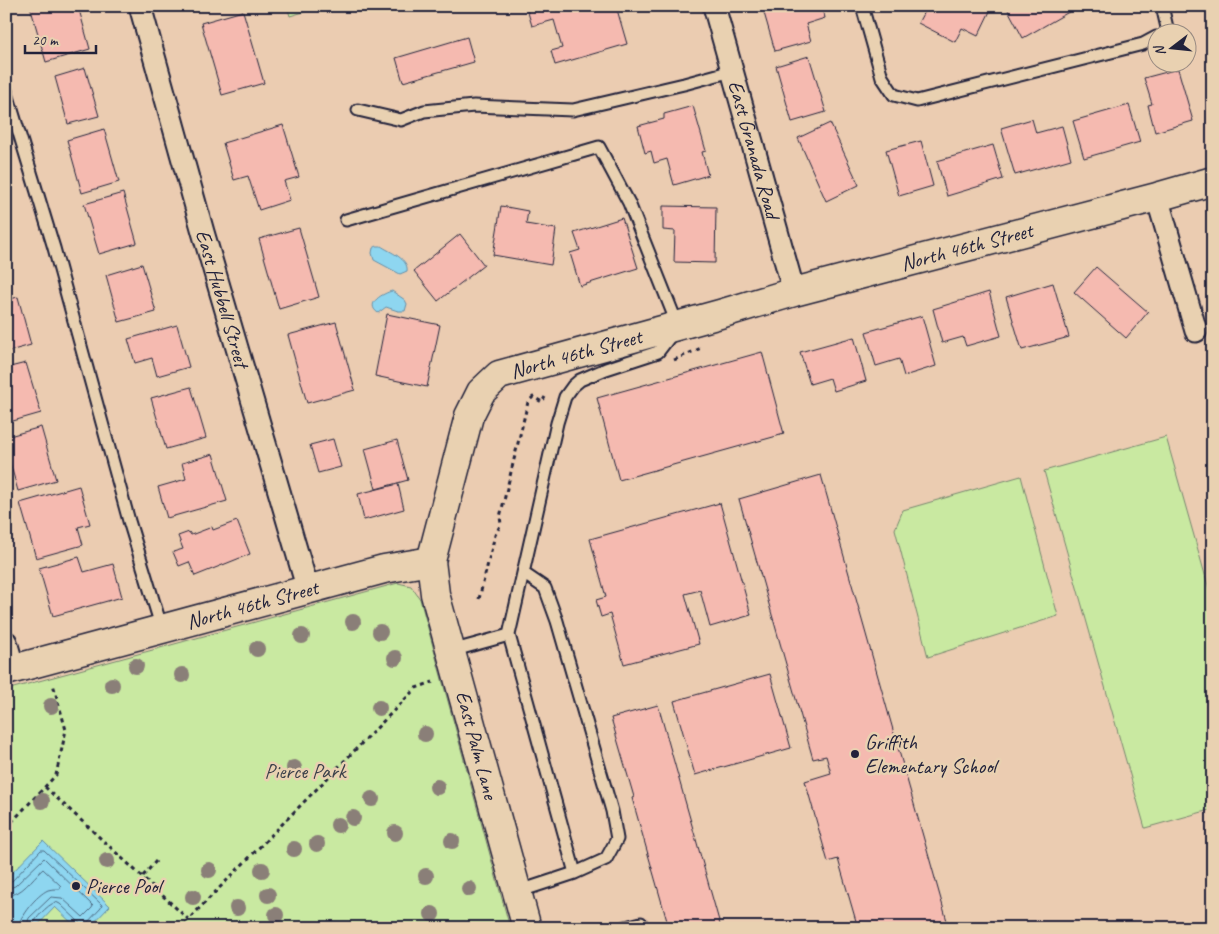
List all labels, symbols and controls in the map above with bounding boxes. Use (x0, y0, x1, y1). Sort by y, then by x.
scale bar (25, 22, 96, 54)
north arrow (1146, 22, 1196, 72)
text: 20 m (32, 31, 59, 50)
text: N (1150, 43, 1169, 58)
street label: East Granada Road (723, 78, 786, 224)
street label: North 46th Street (898, 217, 1037, 277)
street label: East Hubbell Street (190, 227, 256, 373)
street label: North 46th Street (507, 323, 646, 384)
street label: North 46th Street (184, 574, 323, 635)
street label: East Palm Lane (450, 688, 504, 804)
place label: Griffith Elementary School (865, 729, 1000, 779)
marker: Griffith Elementary School (849, 748, 861, 760)
park label: Pierce Park (265, 758, 348, 784)
place label: Pierce Pool (86, 873, 164, 899)
marker: Pierce Pool (70, 880, 82, 892)

